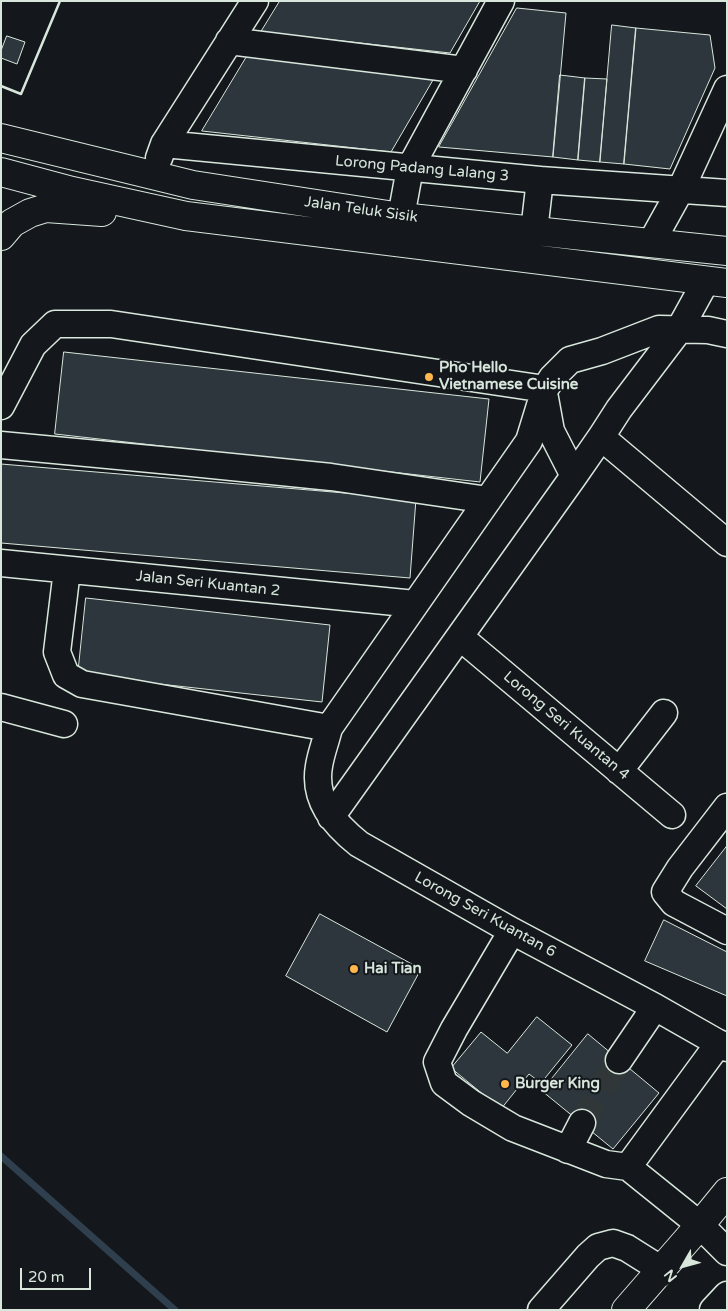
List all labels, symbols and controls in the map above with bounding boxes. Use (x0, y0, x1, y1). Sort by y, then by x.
street label: Lorong Padang Lalang 3 (334, 152, 510, 186)
street label: Jalan Teluk Sisik (303, 193, 419, 227)
place label: Pho Hello Vietnamese Cuisine (439, 359, 578, 394)
marker: Pho Hello Vietnamese Cuisine (423, 371, 435, 383)
street label: Jalan Seri Kuantan 2 (135, 567, 281, 601)
street label: Lorong Seri Kuantan 4 (499, 668, 633, 784)
street label: Lorong Seri Kuantan 6 (411, 869, 559, 961)
place label: Hai Tian (364, 960, 422, 978)
marker: Hai Tian (348, 963, 360, 975)
place label: Burger King (515, 1075, 600, 1093)
marker: Burger King (499, 1078, 511, 1090)
north arrow (658, 1241, 708, 1291)
scale bar (22, 1258, 94, 1290)
text: N (661, 1266, 681, 1285)
text: 20 m (28, 1268, 65, 1286)

